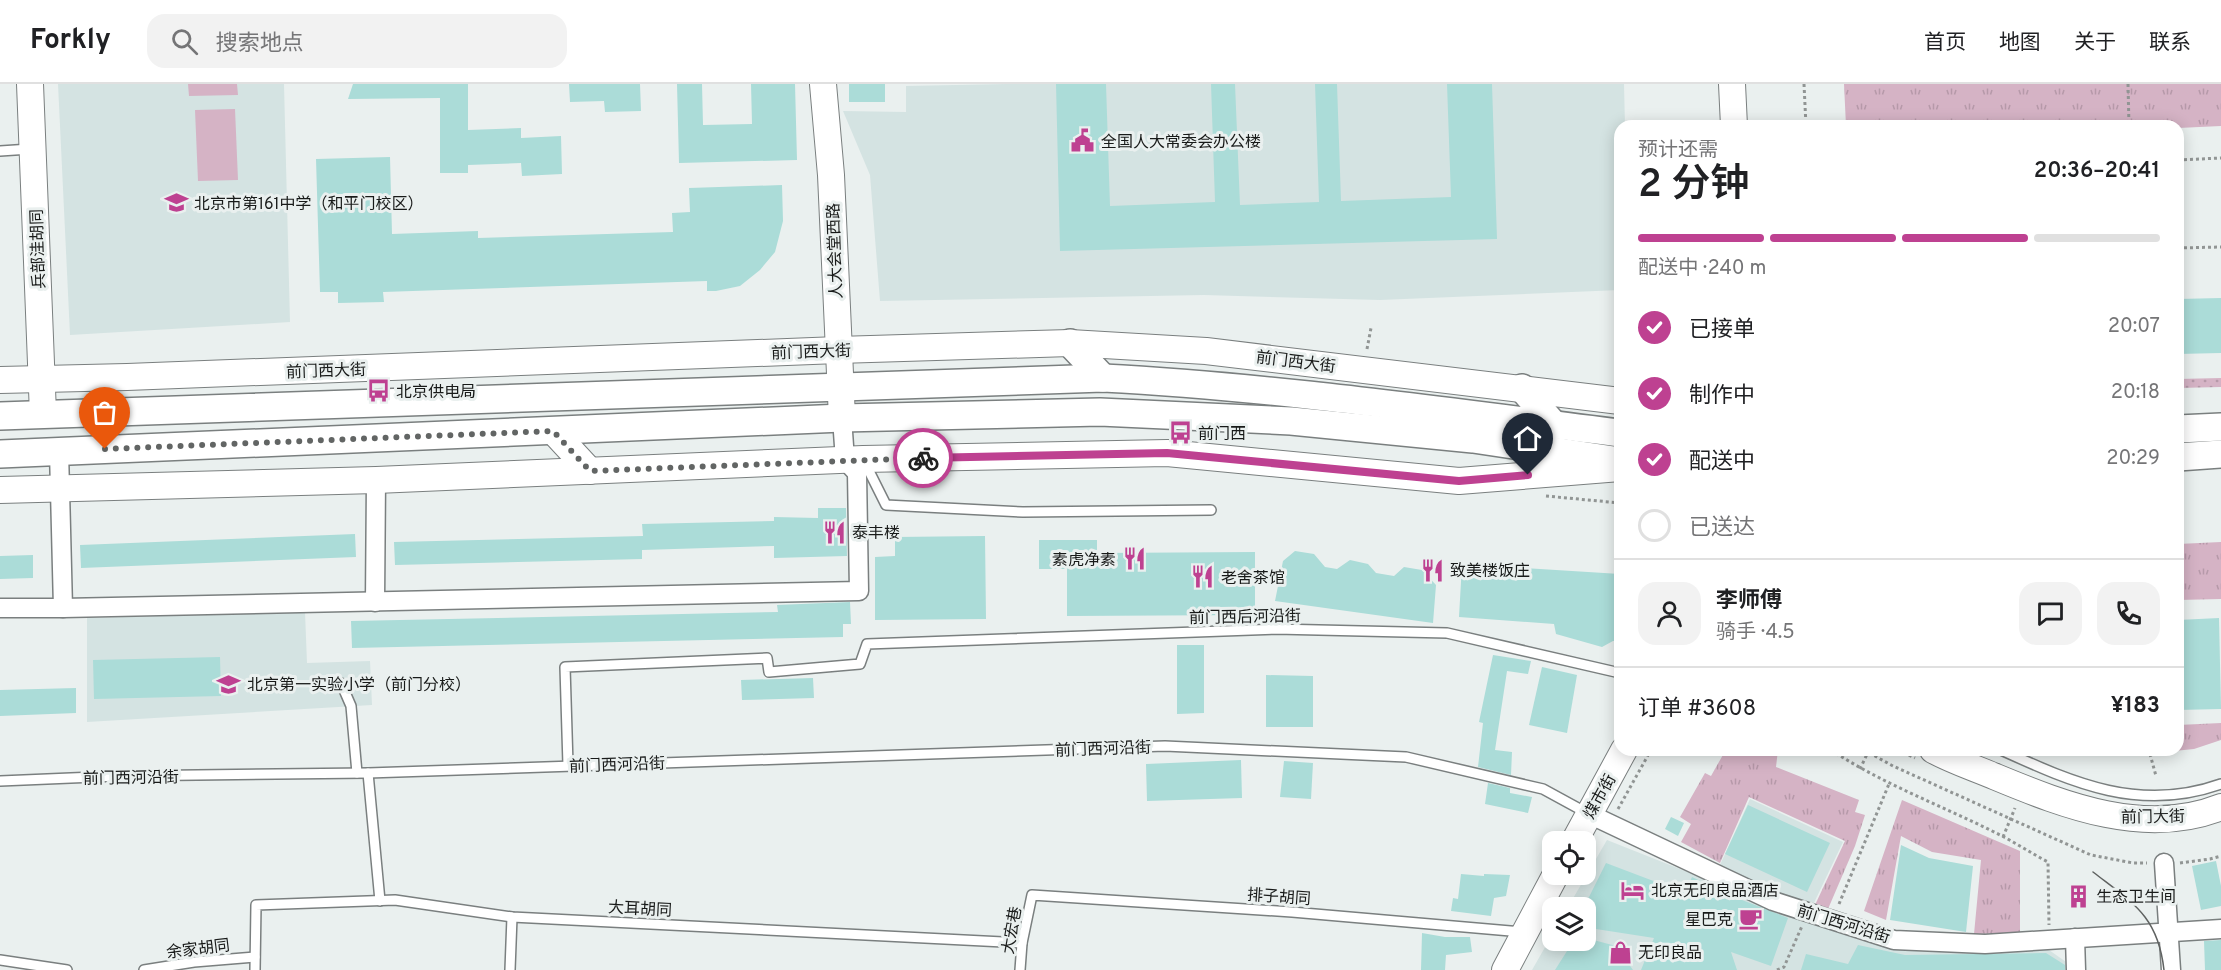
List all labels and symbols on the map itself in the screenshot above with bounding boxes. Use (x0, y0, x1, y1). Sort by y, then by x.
public building icon: 全国人大常委会办公楼 (1070, 128, 1096, 154)
place label: 全国人大常委会办公楼 (1101, 133, 1261, 153)
school or university icon: 北京市第161中学（和平门校区） (163, 190, 189, 216)
place label: 北京市第161中学（和平门校区） (194, 195, 424, 215)
street label: 人大会堂西路 (824, 203, 848, 299)
street label: 兵部洼胡同 (28, 209, 50, 289)
street label: 前门西大街 (771, 342, 851, 364)
street label: 前门西大街 (1255, 348, 1337, 378)
street label: 前门西大街 (286, 361, 366, 383)
bus stop icon: 北京供电局 (365, 378, 391, 404)
place label: 北京供电局 (396, 383, 476, 403)
pin (79, 387, 130, 449)
pin (1502, 413, 1553, 475)
bus stop icon: 前门西 (1167, 420, 1193, 446)
place label: 前门西 (1198, 425, 1246, 445)
courier (893, 428, 953, 488)
restaurant icon: 泰丰楼 (821, 519, 847, 545)
place label: 泰丰楼 (852, 524, 900, 544)
restaurant icon: 素虎净素 (1121, 546, 1147, 572)
place label: 素虎净素 (1052, 551, 1116, 571)
restaurant icon: 致美楼饭庄 (1419, 557, 1445, 583)
place label: 致美楼饭庄 (1450, 561, 1530, 582)
restaurant icon: 老舍茶馆 (1190, 564, 1216, 590)
place label: 老舍茶馆 (1221, 569, 1285, 589)
street label: 前门西后河沿街 (1189, 607, 1301, 629)
school or university icon: 北京第一实验小学（前门分校） (216, 671, 242, 697)
place label: 北京第一实验小学（前门分校） (247, 676, 471, 696)
street label: 前门西河沿街 (1055, 738, 1151, 762)
street label: 前门西河沿街 (569, 754, 665, 778)
street label: 前门西河沿街 (83, 768, 179, 790)
street label: 煤市街 (1580, 771, 1621, 823)
street label: 前门大街 (2121, 807, 2185, 829)
hotel icon: 北京无印良品酒店 (1620, 877, 1646, 903)
place label: 北京无印良品酒店 (1651, 882, 1779, 902)
building icon: 生态卫生间 (2065, 883, 2091, 909)
street label: 排子胡同 (1246, 886, 1311, 910)
place label: 生态卫生间 (2096, 888, 2176, 908)
street label: 大耳胡同 (607, 898, 672, 922)
street label: 前门西河沿街 (1795, 901, 1892, 949)
street label: 大宏巷 (999, 905, 1027, 956)
cafe icon: 星巴克 (1738, 906, 1764, 932)
place label: 星巴克 (1685, 911, 1733, 931)
street label: 余家胡同 (165, 936, 231, 964)
shop icon: 无印良品 (1607, 939, 1633, 965)
place label: 无印良品 (1638, 944, 1702, 964)

